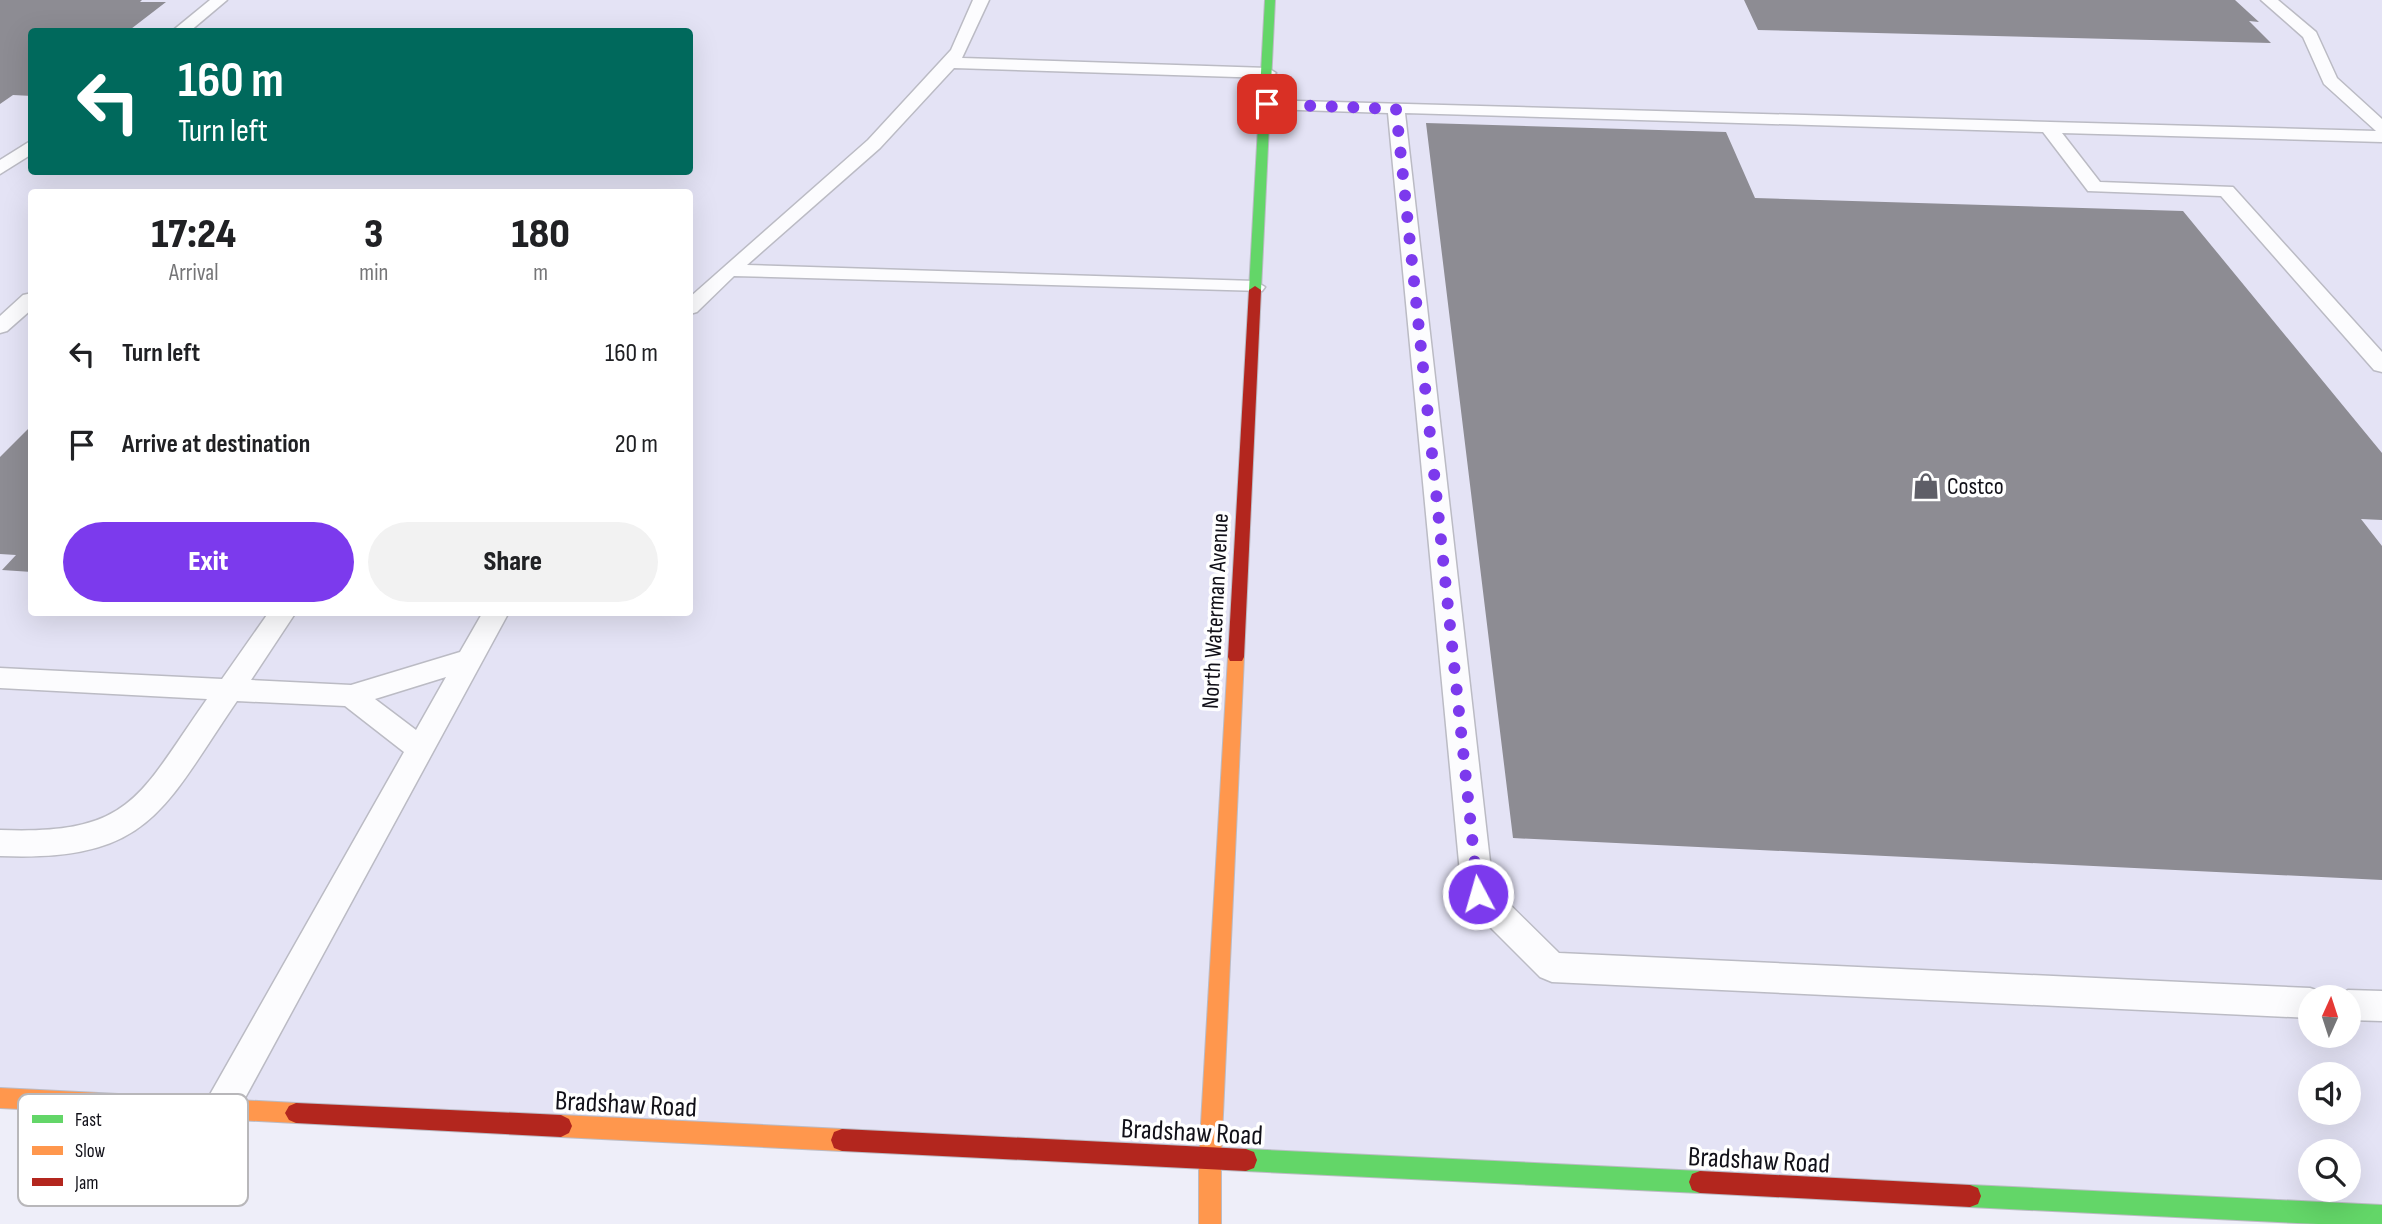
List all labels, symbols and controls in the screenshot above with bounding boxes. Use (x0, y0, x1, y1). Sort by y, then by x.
text: 160 m (178, 52, 284, 111)
icon: left (63, 56, 154, 147)
pin (1237, 74, 1297, 134)
icon: arrive (1248, 85, 1286, 123)
text: Turn left (178, 112, 268, 151)
text: 17:24 (151, 209, 236, 260)
text: 3 (364, 209, 383, 260)
text: 180 (511, 209, 570, 260)
text: Arrival (169, 259, 218, 287)
text: min (359, 259, 388, 287)
text: m (533, 259, 548, 287)
icon: left (63, 335, 101, 373)
text: Turn left (122, 338, 200, 369)
text: 160 m (605, 338, 658, 369)
icon: arrive (63, 426, 101, 464)
text: Arrive at destination (122, 429, 310, 460)
text: 20 m (615, 429, 658, 460)
shop icon: Costco (1911, 471, 1941, 501)
place label: Costco (1947, 472, 2004, 501)
street label: North Waterman Avenue (1196, 512, 1235, 710)
button: Exit (63, 522, 354, 602)
button: Share (368, 522, 658, 602)
position arrow (1441, 857, 1515, 931)
north arrow (2298, 985, 2361, 1048)
map controls (2298, 985, 2361, 1202)
button: sound (2298, 1062, 2361, 1125)
street label: Bradshaw Road (554, 1084, 698, 1125)
legend (18, 1094, 248, 1206)
text: Fast (75, 1109, 102, 1132)
street label: Bradshaw Road (1120, 1112, 1264, 1153)
button: search (2298, 1139, 2361, 1202)
text: Slow (75, 1140, 105, 1163)
street label: Bradshaw Road (1687, 1140, 1831, 1181)
text: Jam (74, 1172, 98, 1195)

